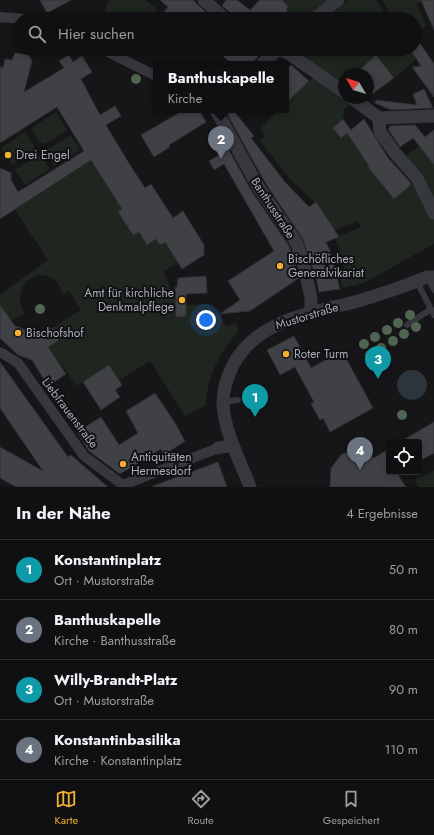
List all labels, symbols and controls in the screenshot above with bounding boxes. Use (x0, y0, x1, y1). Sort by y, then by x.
search box (12, 12, 422, 56)
icon: search (26, 23, 48, 45)
text: Hier suchen (58, 23, 135, 45)
popup (153, 61, 289, 113)
text: Banthuskapelle (168, 67, 274, 89)
north arrow (338, 68, 374, 104)
text: Kirche (168, 89, 202, 108)
pin: 2 (208, 126, 234, 159)
place label: Drei Engel (16, 146, 70, 164)
marker: Drei Engel (3, 150, 13, 160)
street label: Banthusstraße (246, 174, 300, 242)
place label: Bischöfliches Generalvikariat (288, 250, 364, 282)
marker: Bischöfliches Generalvikariat (275, 261, 285, 271)
place label: Amt für kirchliche Denkmalpflege (84, 284, 174, 316)
marker: Amt für kirchliche Denkmalpflege (177, 295, 187, 305)
street label: Mustorstraße (273, 298, 341, 334)
your location (196, 310, 216, 330)
place label: Bischofshof (26, 324, 84, 342)
marker: Bischofshof (13, 328, 23, 338)
place label: Roter Turm (294, 345, 348, 363)
pin: 3 (365, 346, 391, 379)
marker: Roter Turm (281, 349, 291, 359)
street label: Liebfrauenstraße (37, 374, 103, 452)
pin: 1 (242, 384, 268, 417)
pin: 4 (347, 437, 373, 470)
map controls (386, 439, 422, 475)
button: locate (386, 439, 422, 475)
place label: Antiquitäten Hermesdorf (131, 448, 192, 480)
marker: Antiquitäten Hermesdorf (118, 459, 128, 469)
text: In der Nähe (16, 501, 111, 525)
text: 4 Ergebnisse (346, 504, 418, 523)
text: Konstantinplatz (54, 549, 161, 571)
text: 1 (26, 560, 32, 579)
text: 50 m (389, 560, 418, 579)
text: Ort · Mustorstraße (54, 571, 154, 590)
text: Banthuskapelle (54, 609, 161, 631)
text: 2 (25, 620, 33, 639)
text: 80 m (389, 620, 418, 639)
text: Kirche · Banthusstraße (54, 631, 176, 650)
text: Willy-Brandt-Platz (54, 669, 178, 691)
text: 3 (25, 680, 33, 699)
text: 90 m (389, 680, 418, 699)
text: Ort · Mustorstraße (54, 691, 154, 710)
text: Konstantinbasilika (54, 729, 181, 751)
text: 4 (24, 740, 34, 759)
text: 110 m (384, 740, 418, 759)
text: Kirche · Konstantinplatz (54, 751, 182, 770)
tab: Karte (55, 788, 78, 828)
tab: Route (187, 788, 214, 828)
tab: Gespeichert (323, 788, 379, 828)

